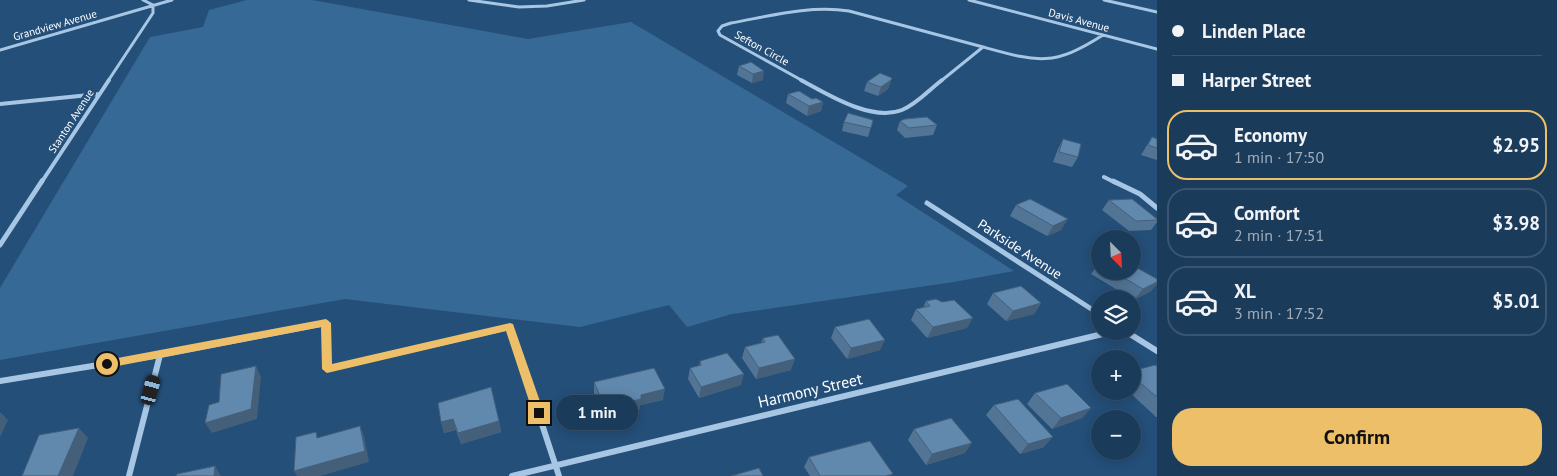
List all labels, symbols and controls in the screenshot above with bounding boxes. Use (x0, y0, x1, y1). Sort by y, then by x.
street label: Davis Avenue (1047, 5, 1111, 35)
street label: Grandview Avenue (12, 6, 99, 44)
text: Linden Place (1202, 19, 1306, 43)
street label: Sefton Circle (732, 27, 792, 69)
text: Harper Street (1202, 68, 1311, 92)
street label: Stanton Avenue (45, 86, 97, 156)
icon: car (1174, 123, 1219, 168)
text: Economy (1234, 123, 1307, 147)
text: $2.95 (1492, 133, 1540, 157)
text: 1 min · 17:50 (1234, 147, 1324, 167)
icon: car (1174, 201, 1219, 246)
text: Comfort (1234, 201, 1300, 225)
text: $3.98 (1492, 211, 1540, 235)
street label: Parkside Avenue (974, 215, 1066, 283)
text: 2 min · 17:51 (1234, 225, 1324, 245)
north arrow (1091, 230, 1141, 280)
map controls (1091, 230, 1141, 460)
icon: car (1174, 279, 1219, 324)
text: XL (1234, 279, 1256, 303)
text: $5.01 (1492, 289, 1540, 313)
button: layers (1091, 290, 1141, 340)
text: 3 min · 17:52 (1234, 303, 1324, 323)
button: + (1091, 350, 1141, 400)
route start (96, 353, 118, 375)
street label: Harmony Street (756, 368, 865, 412)
car (139, 374, 162, 406)
callout: 1 min (556, 396, 639, 430)
route end (528, 402, 550, 424)
text: 1 min (577, 402, 617, 422)
button: Confirm (1172, 408, 1542, 466)
button: − (1091, 410, 1141, 460)

